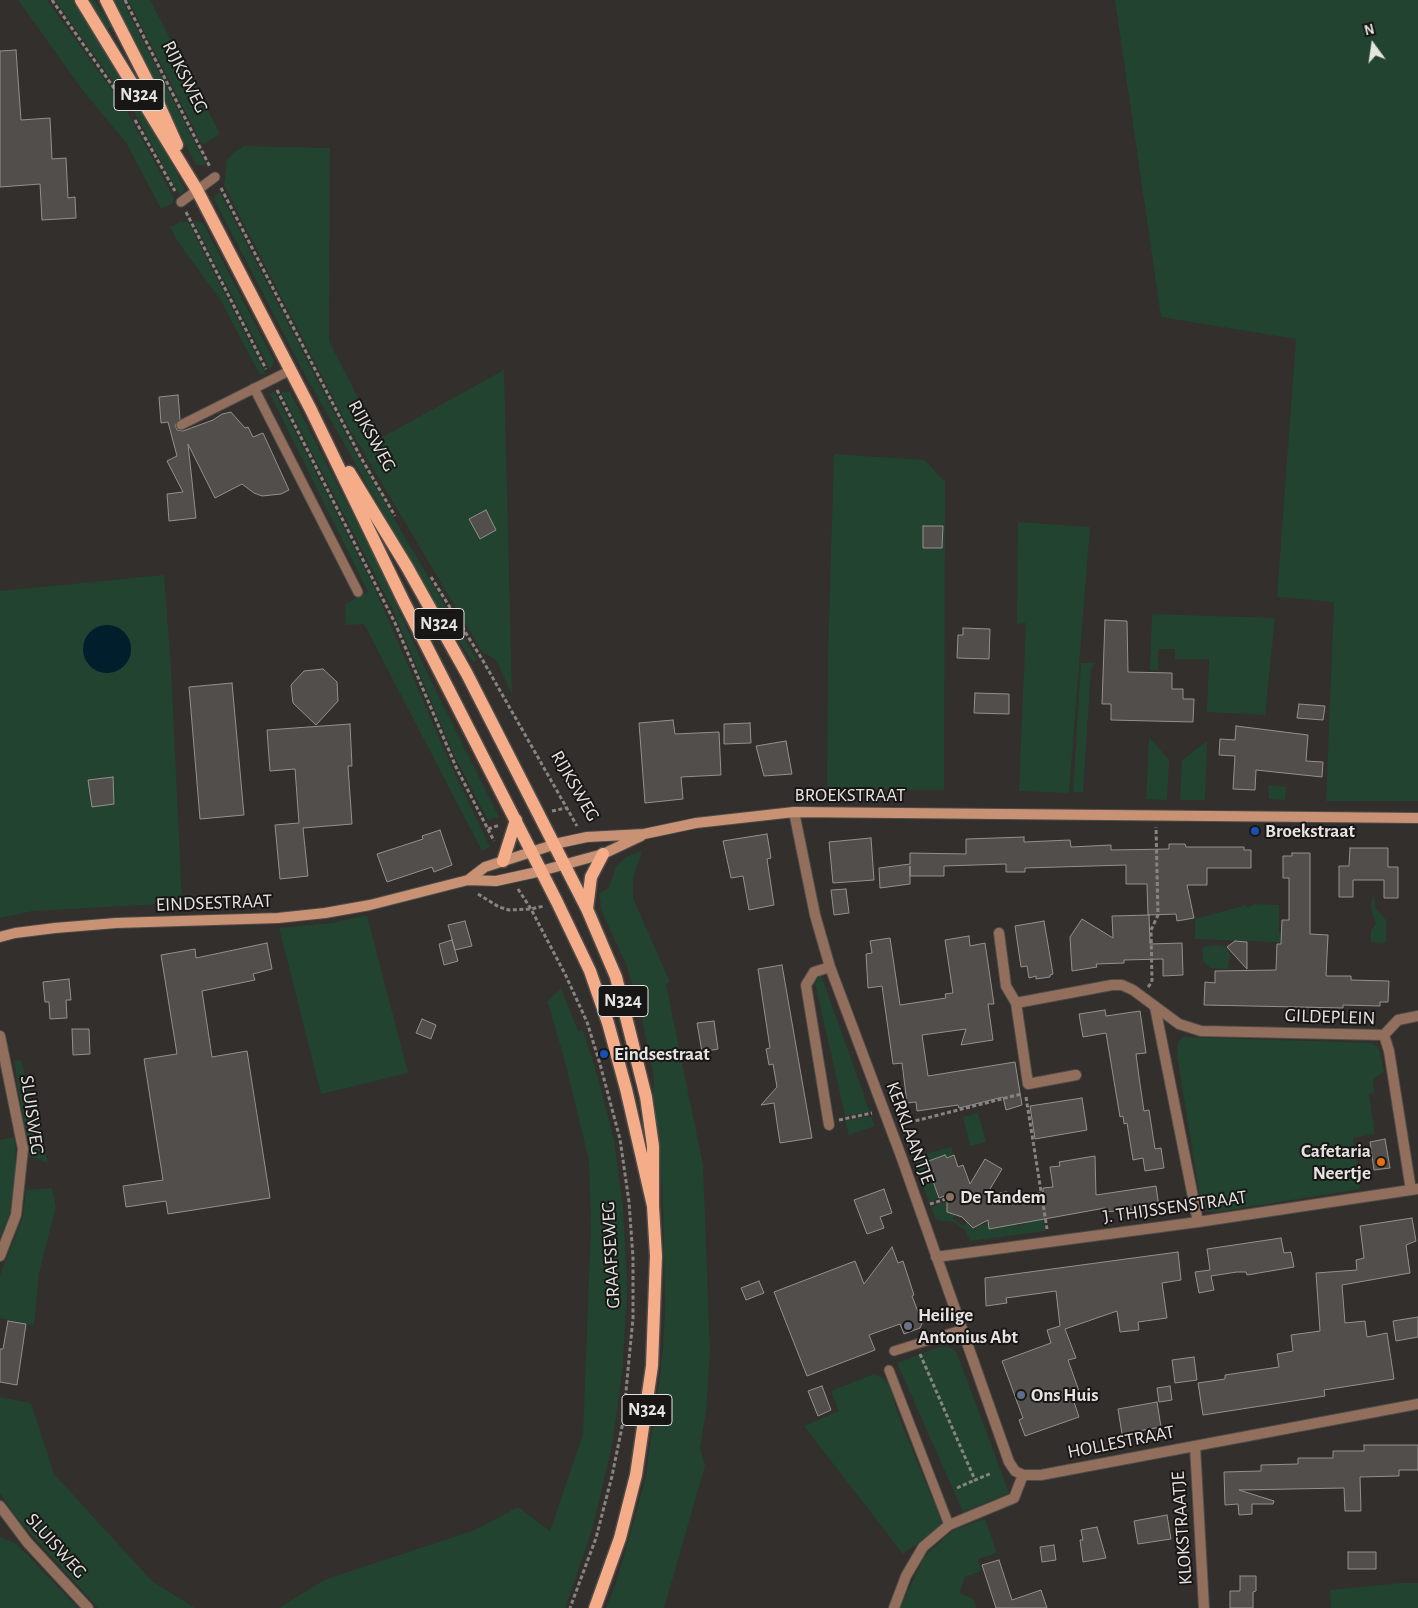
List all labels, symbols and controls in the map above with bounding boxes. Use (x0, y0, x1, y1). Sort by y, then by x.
north arrow (1348, 20, 1398, 70)
text: N (1363, 22, 1376, 38)
street label: RIJKSWEG (157, 37, 213, 117)
road number: N324 (114, 80, 164, 110)
street label: RIJKSWEG (343, 396, 401, 476)
road number: N324 (414, 608, 464, 640)
street label: RIJKSWEG (546, 746, 604, 826)
street label: BROEKSTRAAT (795, 784, 905, 806)
place label: Broekstraat (1265, 820, 1355, 842)
marker: Broekstraat (1249, 825, 1261, 837)
street label: EINDSESTRAAT (155, 890, 273, 916)
road number: N324 (598, 986, 648, 1016)
street label: GILDEPLEIN (1284, 1004, 1376, 1030)
place label: Eindsestraat (614, 1043, 710, 1065)
marker: Eindsestraat (598, 1048, 610, 1060)
street label: SLUISWEG (15, 1074, 49, 1156)
street label: KERKLAANTJE (881, 1079, 939, 1187)
place label: Cafetaria Neertje (1301, 1140, 1371, 1184)
marker: Cafetaria Neertje (1375, 1156, 1387, 1168)
place label: De Tandem (960, 1186, 1046, 1208)
street label: J. THIJSSENSTRAAT (1102, 1186, 1248, 1228)
marker: De Tandem (944, 1191, 956, 1203)
street label: GRAAFSEWEG (597, 1201, 625, 1309)
place label: Heilige Antonius Abt (918, 1304, 1018, 1348)
marker: Heilige Antonius Abt (902, 1320, 914, 1332)
place label: Ons Huis (1031, 1384, 1099, 1406)
marker: Ons Huis (1015, 1389, 1027, 1401)
road number: N324 (622, 1394, 672, 1426)
street label: HOLLESTRAAT (1066, 1420, 1176, 1464)
street label: KLOKSTRAATJE (1167, 1470, 1197, 1586)
street label: SLUISWEG (21, 1509, 91, 1583)

